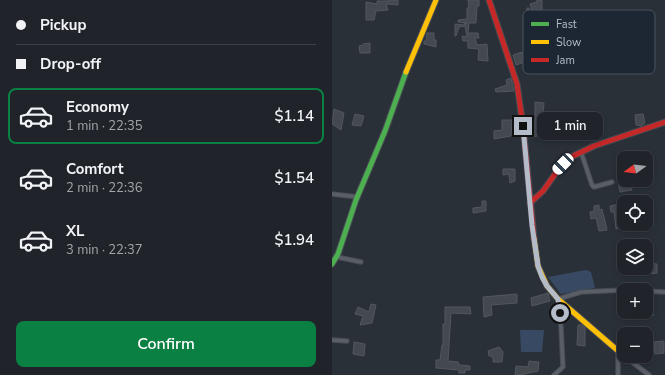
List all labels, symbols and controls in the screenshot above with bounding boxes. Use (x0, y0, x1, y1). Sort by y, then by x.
legend (523, 10, 655, 74)
text: Pickup (40, 15, 86, 35)
text: Fast (556, 17, 577, 32)
text: Slow (556, 35, 581, 50)
text: Jam (555, 53, 575, 68)
text: Drop-off (40, 54, 101, 74)
text: Economy (66, 97, 129, 117)
icon: car (18, 98, 54, 134)
text: $1.14 (274, 106, 314, 126)
callout: 1 min (537, 112, 603, 140)
text: 1 min · 22:35 (66, 117, 142, 135)
route end (514, 117, 532, 135)
text: 1 min (553, 117, 587, 135)
car (550, 151, 576, 177)
north arrow (617, 151, 653, 187)
map controls (617, 151, 653, 363)
text: Comfort (66, 159, 123, 179)
icon: car (18, 160, 54, 196)
text: $1.54 (274, 168, 314, 188)
text: 2 min · 22:36 (66, 179, 142, 197)
button: locate (617, 195, 653, 231)
text: XL (66, 221, 85, 241)
icon: car (18, 222, 54, 258)
text: $1.94 (274, 230, 314, 250)
button: layers (617, 239, 653, 275)
text: 3 min · 22:37 (66, 241, 142, 259)
button: + (617, 283, 653, 319)
route start (551, 304, 569, 322)
button: Confirm (16, 321, 316, 367)
button: − (617, 327, 653, 363)

